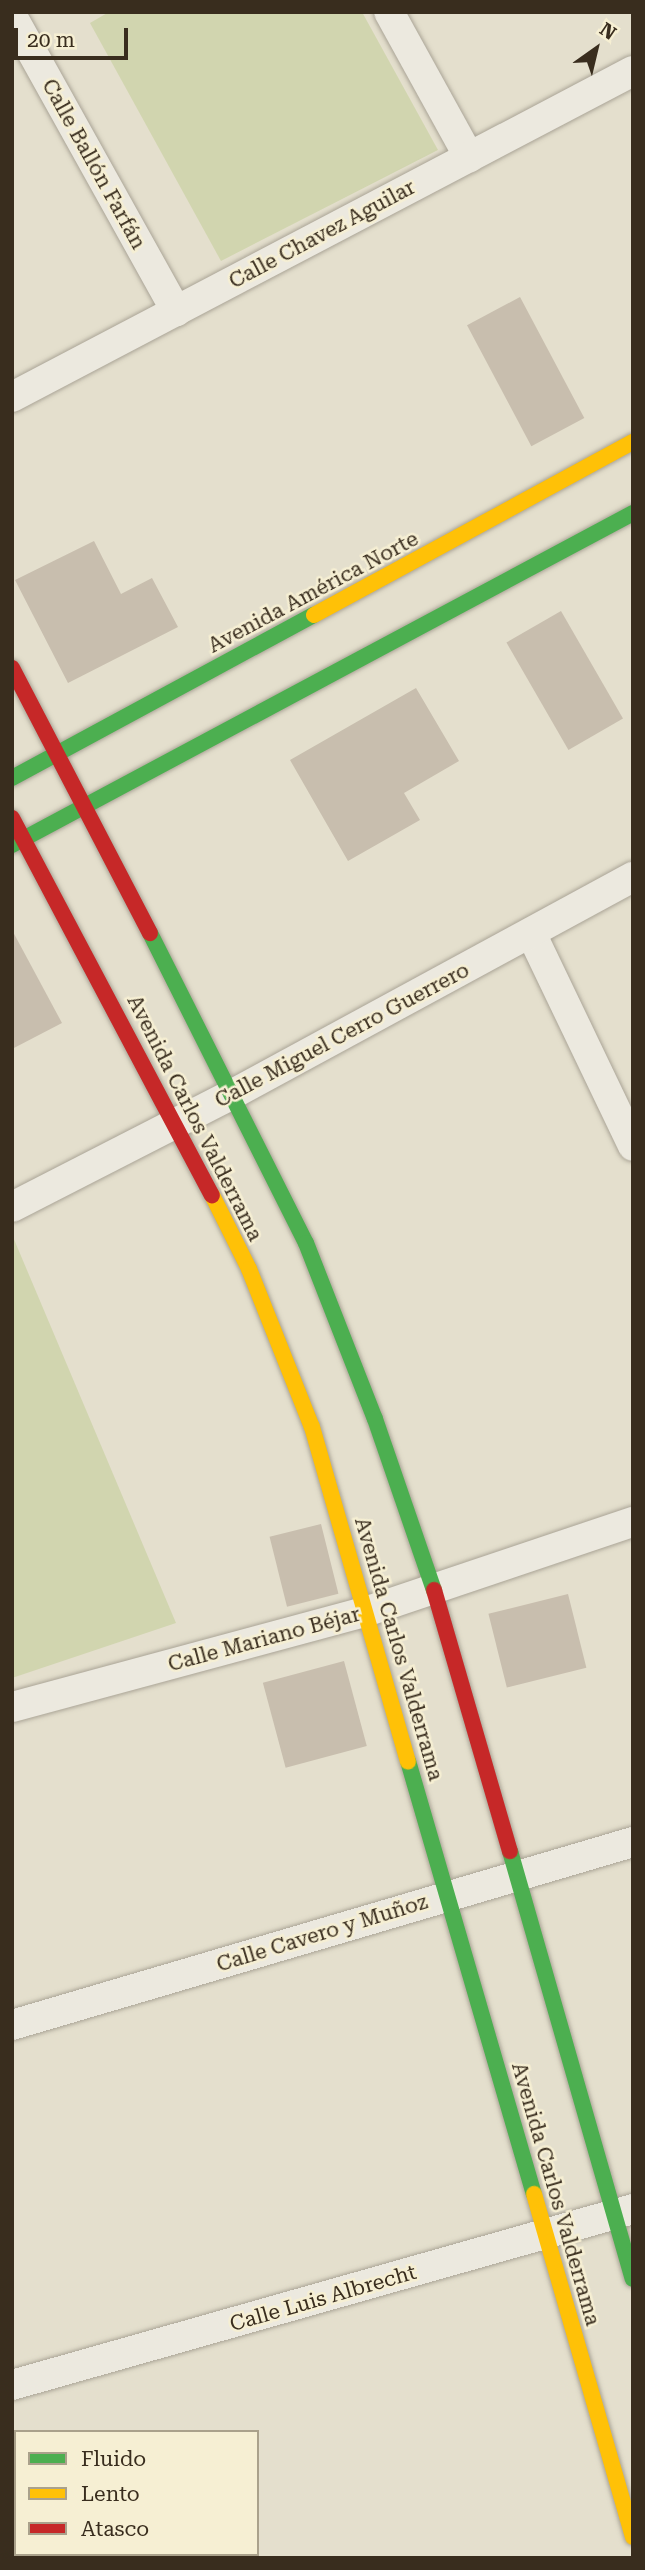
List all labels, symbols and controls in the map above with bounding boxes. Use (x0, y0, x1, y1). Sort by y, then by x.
scale bar (18, 14, 131, 58)
north arrow (561, 14, 631, 84)
text: N (596, 18, 621, 45)
text: 20 m (27, 28, 75, 52)
street label: Calle Ballón Farfán (37, 74, 151, 254)
street label: Calle Chavez Aguilar (225, 174, 419, 294)
street label: Avenida América Norte (204, 526, 422, 658)
street label: Calle Miguel Cerro Guerrero (211, 957, 473, 1113)
street label: Avenida Carlos Valderrama (122, 991, 268, 1245)
street label: Avenida Carlos Valderrama (349, 1515, 449, 1783)
street label: Calle Mariano Béjar (165, 1601, 363, 1677)
street label: Calle Cavero y Muñoz (214, 1889, 430, 1977)
street label: Avenida Carlos Valderrama (506, 2060, 606, 2328)
street label: Calle Luis Albrecht (227, 2259, 419, 2337)
legend (14, 2430, 259, 2556)
text: Fluido (81, 2447, 146, 2471)
text: Lento (81, 2482, 140, 2506)
text: Atasco (81, 2517, 149, 2541)

